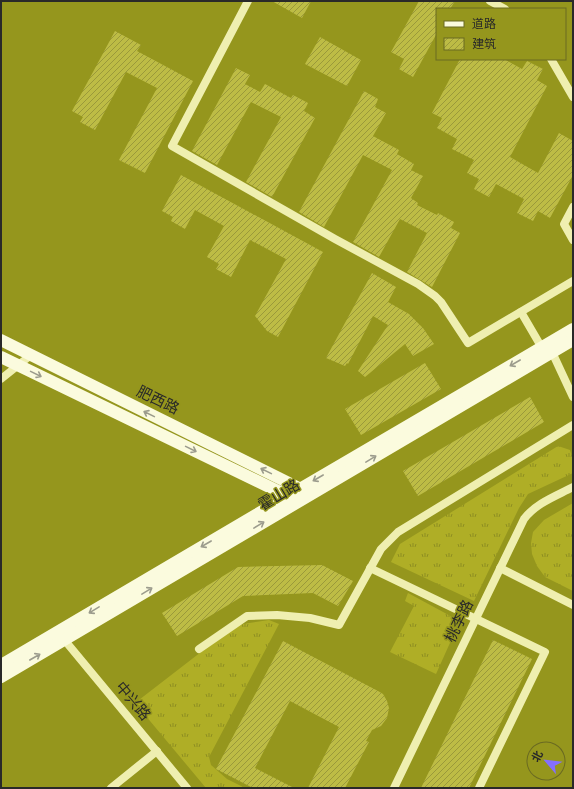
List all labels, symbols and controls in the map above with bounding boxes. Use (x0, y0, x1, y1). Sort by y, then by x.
legend (436, 8, 566, 60)
text: 道路 (472, 16, 496, 31)
text: 建筑 (472, 36, 496, 51)
one-way arrow (509, 360, 521, 368)
one-way arrow (30, 371, 42, 378)
street label: 肥西路 (134, 381, 183, 418)
one-way arrow (144, 409, 156, 417)
one-way arrow (185, 446, 197, 453)
one-way arrow (365, 455, 377, 463)
one-way arrow (260, 467, 272, 474)
street label: 霍山路 (255, 475, 303, 514)
one-way arrow (312, 475, 324, 483)
one-way arrow (253, 521, 265, 529)
one-way arrow (201, 540, 212, 548)
one-way arrow (141, 587, 153, 595)
street label: 桃李路 (440, 596, 477, 645)
one-way arrow (88, 607, 100, 615)
one-way arrow (29, 653, 41, 661)
street label: 中兴路 (112, 677, 155, 724)
north arrow (526, 741, 566, 781)
text: 北 (528, 748, 546, 764)

